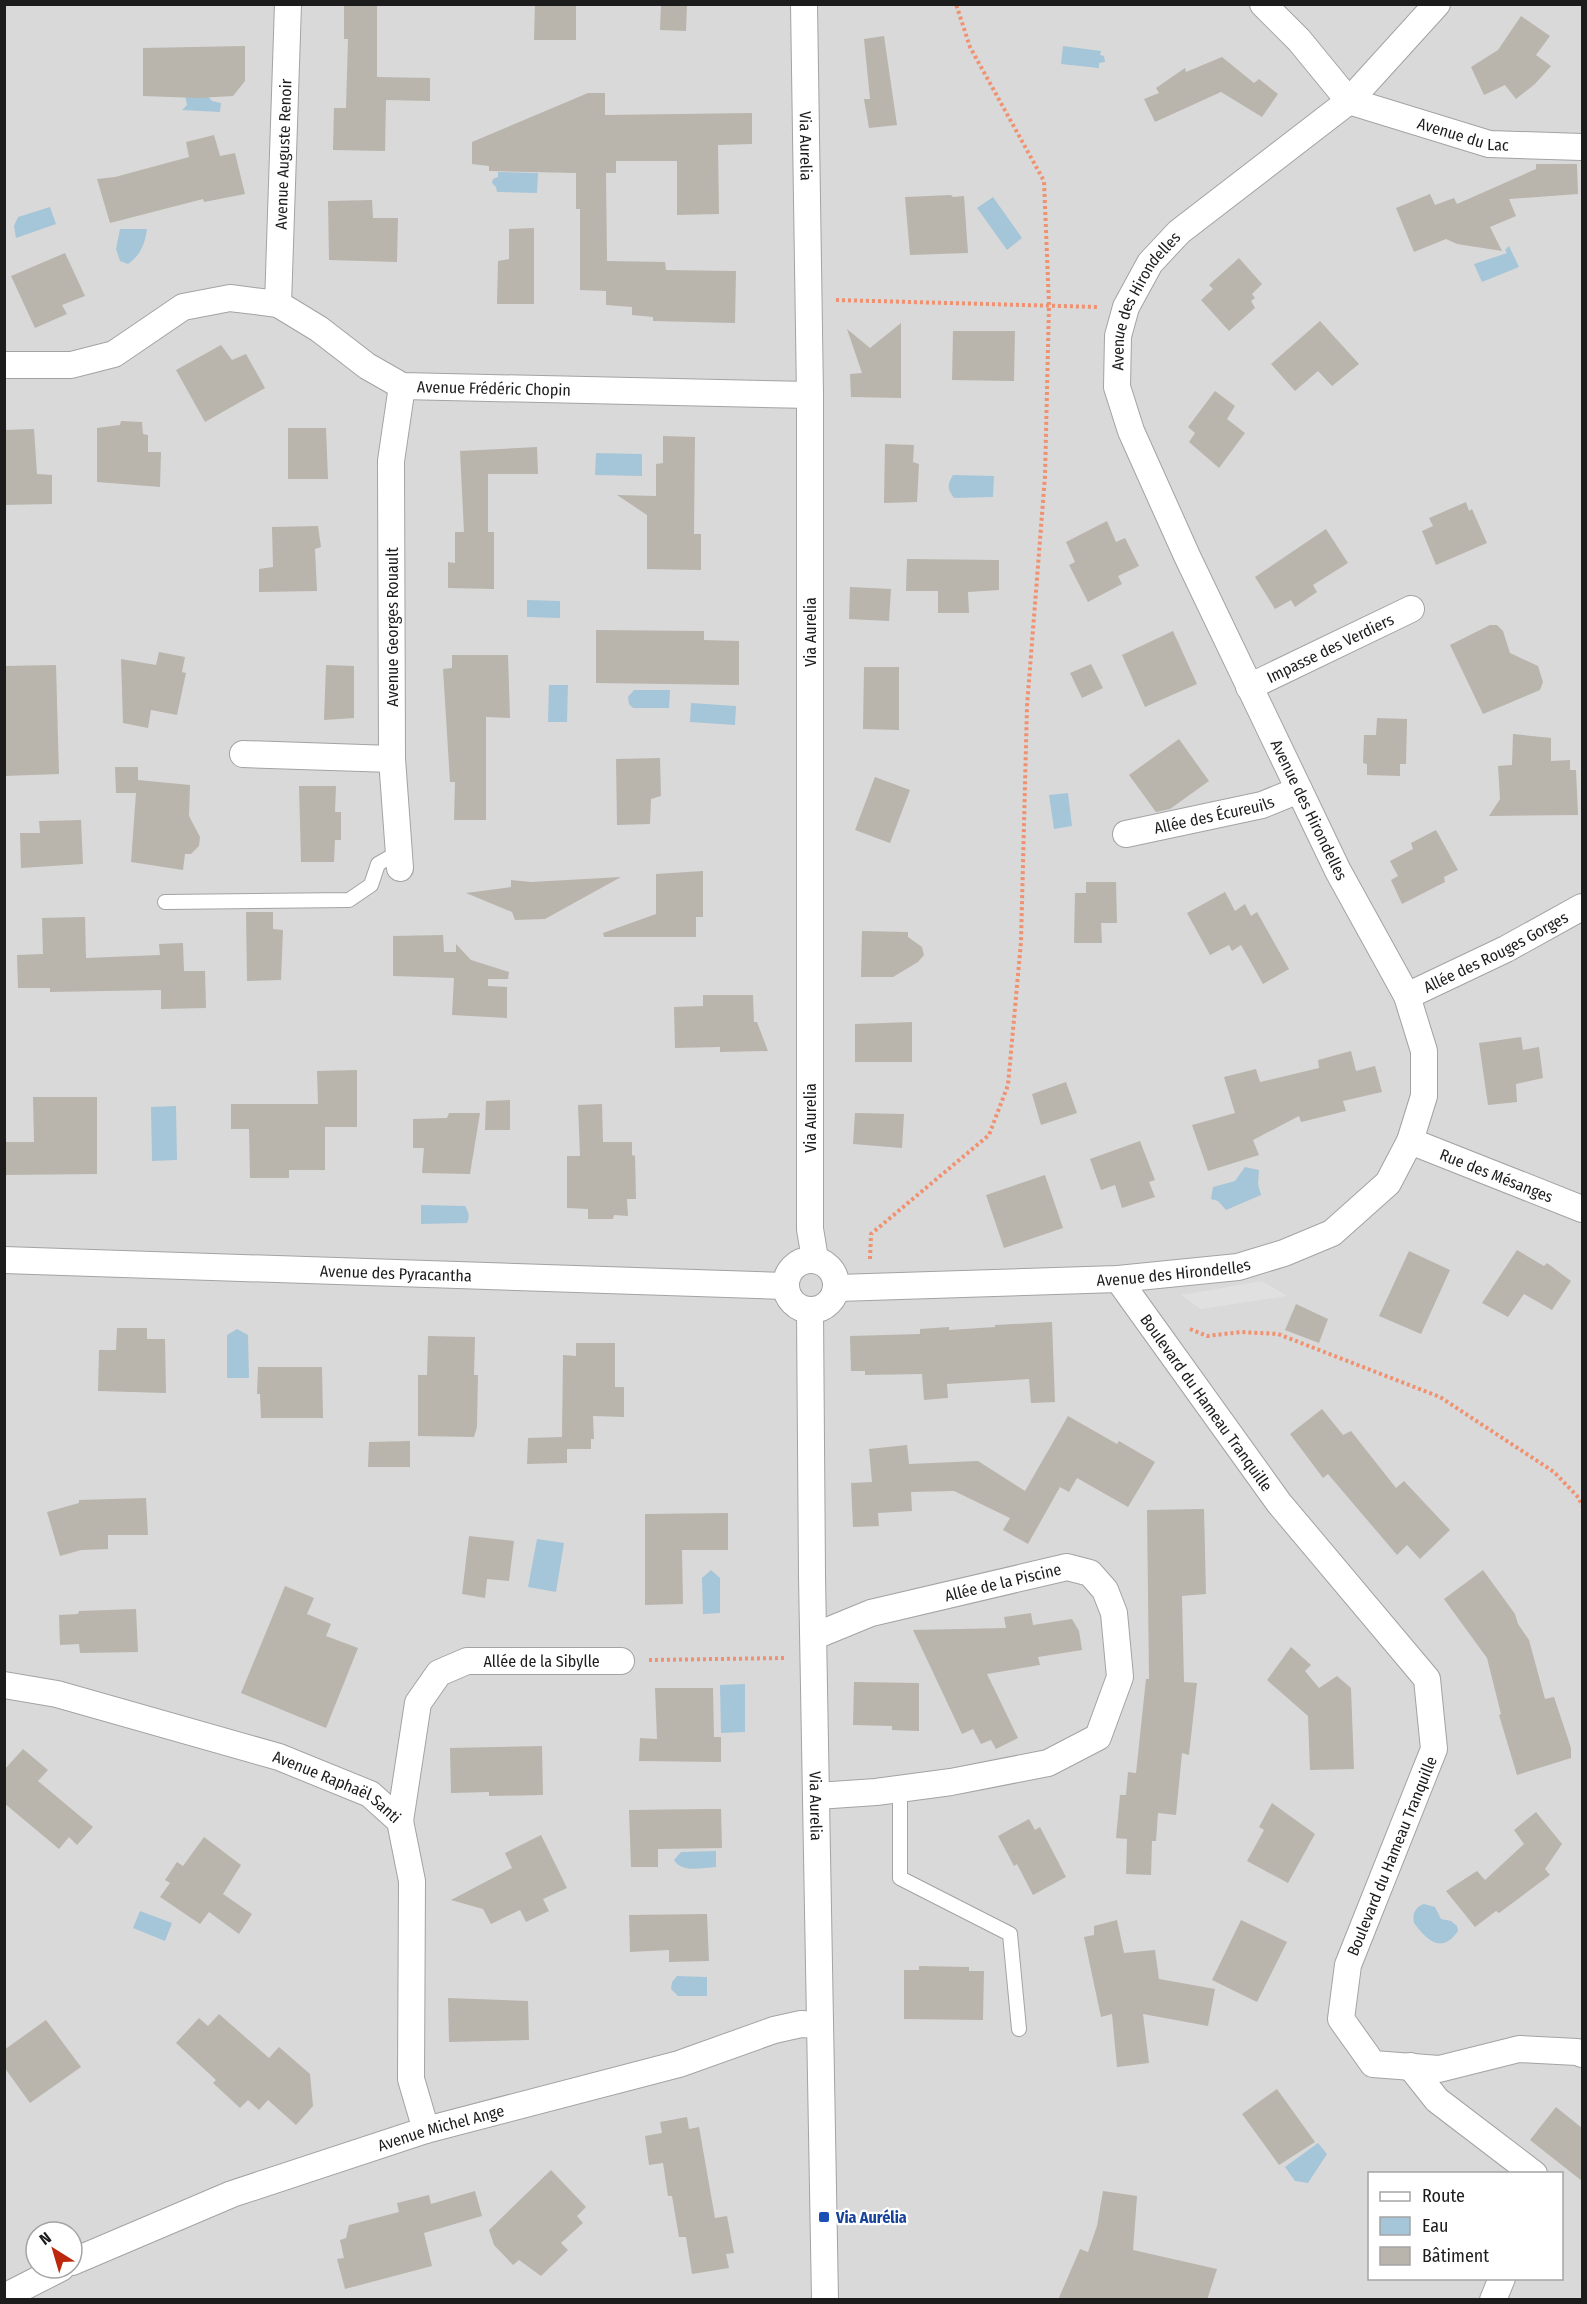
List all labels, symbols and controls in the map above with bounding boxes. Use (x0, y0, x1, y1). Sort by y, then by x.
street label: Avenue Auguste Renoir (271, 78, 295, 230)
street label: Via Aurelia (796, 111, 816, 181)
street label: Avenue du Lac (1415, 113, 1509, 154)
street label: Avenue des Hirondelles (1108, 227, 1184, 371)
street label: Avenue Frédéric Chopin (417, 377, 571, 399)
street label: Avenue Georges Rouault (383, 547, 402, 707)
street label: Via Aurelia (801, 597, 820, 667)
street label: Impasse des Verdiers (1264, 609, 1397, 687)
street label: Avenue des Hirondelles (1267, 737, 1351, 884)
street label: Allée des Écureuils (1152, 792, 1277, 837)
street label: Allée des Rouges Gorges (1420, 907, 1571, 996)
street label: Via Aurelia (801, 1083, 820, 1153)
street label: Rue des Mésanges (1437, 1144, 1556, 1206)
street label: Avenue des Hirondelles (1096, 1254, 1253, 1289)
street label: Avenue des Pyracantha (320, 1261, 472, 1285)
street label: Boulevard du Hameau Tranquille (1137, 1310, 1277, 1495)
street label: Allée de la Piscine (943, 1559, 1063, 1605)
street label: Allée de la Sibylle (483, 1652, 600, 1671)
street label: Avenue Raphaël Santi (271, 1746, 405, 1827)
street label: Boulevard du Hameau Tranquille (1343, 1753, 1441, 1959)
street label: Via Aurelia (806, 1771, 826, 1841)
street label: Avenue Michel Ange (375, 2101, 506, 2155)
legend (1368, 2172, 1563, 2280)
text: Route (1422, 2185, 1465, 2207)
place label: Via Aurélia (835, 2208, 907, 2227)
marker: Via Aurélia (817, 2210, 831, 2224)
text: Eau (1422, 2215, 1448, 2237)
north arrow (24, 2220, 84, 2280)
text: N (36, 2228, 55, 2249)
text: Bâtiment (1422, 2245, 1489, 2267)

